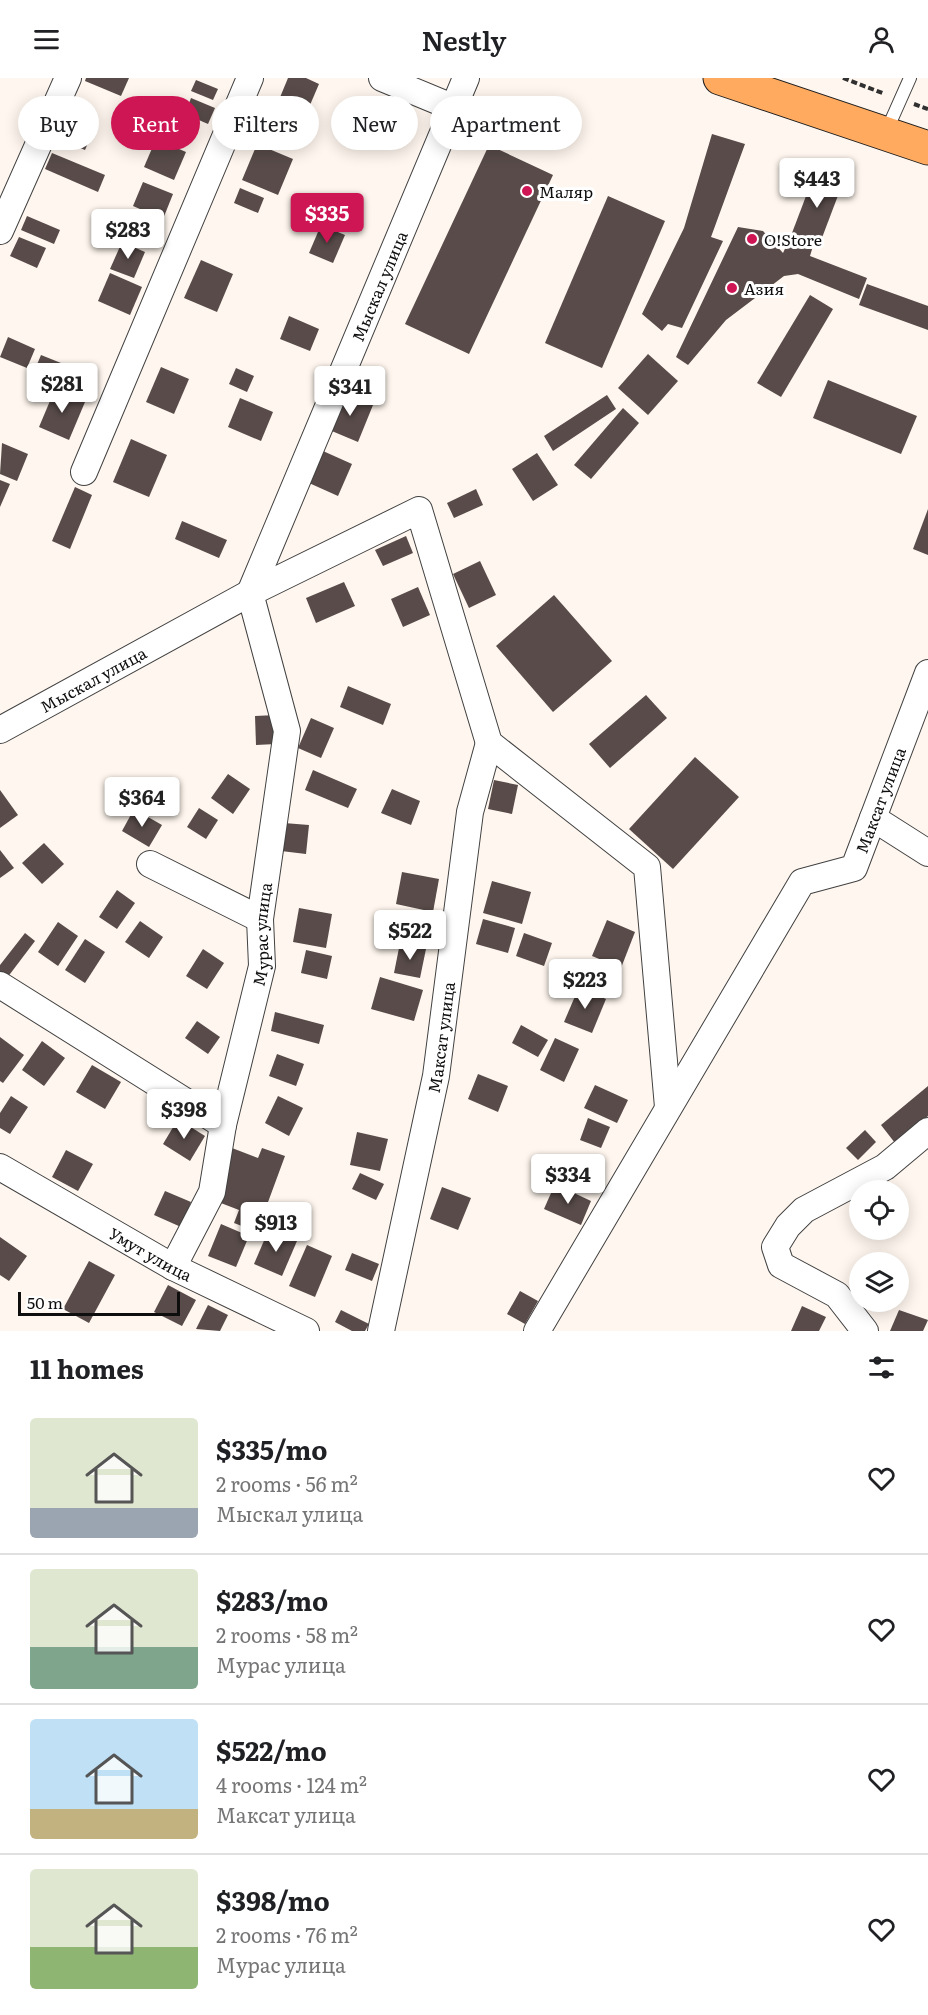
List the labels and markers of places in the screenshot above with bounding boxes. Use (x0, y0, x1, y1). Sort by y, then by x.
pin: $443 (781, 158, 853, 209)
place label: Маляр (539, 179, 593, 203)
marker: Маляр (520, 184, 534, 198)
pin: $335 (291, 193, 363, 244)
pin: $283 (92, 209, 164, 260)
place label: O!Store (764, 227, 822, 251)
marker: O!Store (745, 232, 759, 246)
place label: Азия (744, 276, 784, 300)
marker: Азия (725, 281, 739, 295)
pin: $281 (26, 363, 98, 414)
pin: $341 (314, 366, 386, 417)
pin: $364 (106, 777, 178, 828)
pin: $522 (374, 910, 446, 961)
pin: $223 (549, 959, 621, 1010)
pin: $398 (148, 1089, 220, 1140)
pin: $334 (532, 1154, 604, 1205)
pin: $913 (240, 1202, 312, 1253)

